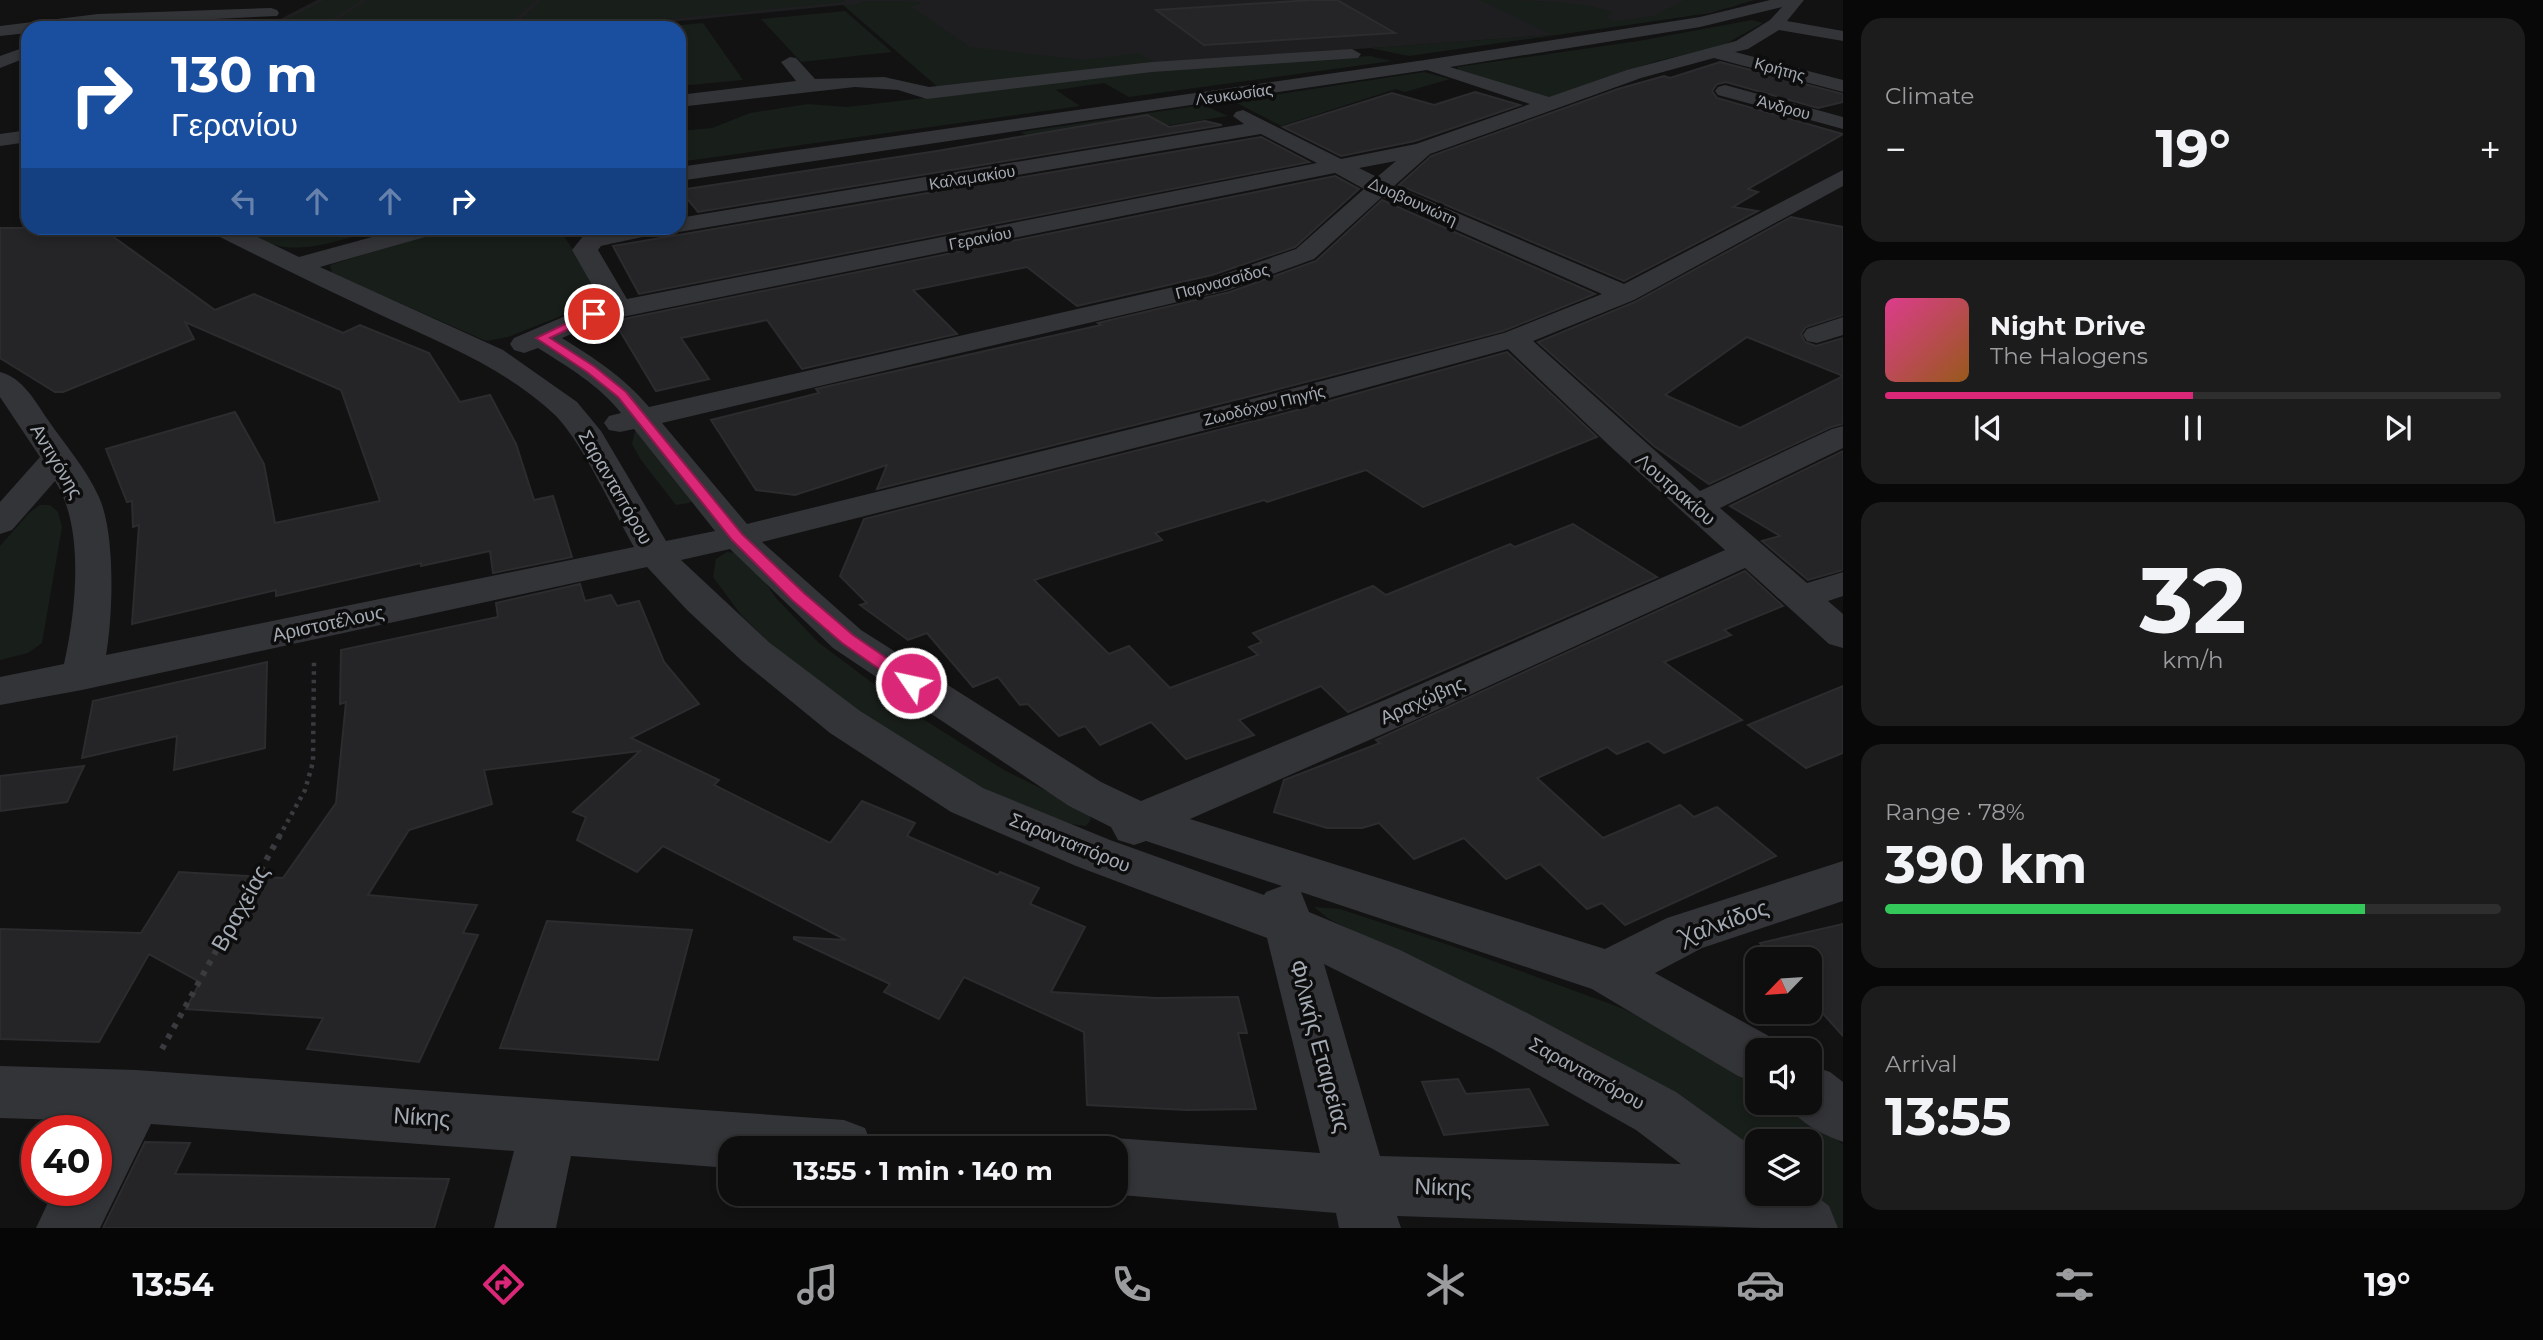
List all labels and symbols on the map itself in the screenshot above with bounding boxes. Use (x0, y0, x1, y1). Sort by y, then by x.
street label: Κρήτης (1752, 54, 1808, 85)
street label: Λευκωσίας (1194, 80, 1274, 109)
street label: Άνδρου (1755, 91, 1812, 124)
street label: Καλαμακίου (928, 161, 1017, 194)
street label: Δυοβουνιώτη (1366, 173, 1460, 229)
street label: Γερανίου (947, 223, 1013, 254)
street label: Παρνασσίδος (1173, 260, 1271, 303)
pin (564, 284, 624, 344)
street label: Ζωοδόχου Πηγής (1201, 381, 1327, 430)
street label: Αντιγόνης (25, 420, 88, 503)
street label: Σαρανταπόρου (574, 426, 658, 549)
street label: Λουτρακίου (1631, 448, 1720, 530)
street label: Αριστοτέλους (270, 600, 386, 647)
position arrow (874, 646, 948, 720)
street label: Αραχώβης (1376, 672, 1468, 729)
street label: Σαρανταπόρου (1006, 808, 1134, 877)
street label: Βραχείας (205, 860, 275, 956)
street label: Χαλκίδος (1673, 893, 1772, 952)
north arrow (1745, 947, 1822, 1024)
street label: Φιλικής Εταιρείας (1283, 957, 1357, 1135)
street label: Σαρανταπόρου (1525, 1032, 1648, 1115)
street label: Νίκης (393, 1101, 451, 1133)
speed limit sign: 40 (21, 1115, 112, 1206)
street label: Νίκης (1414, 1172, 1472, 1202)

